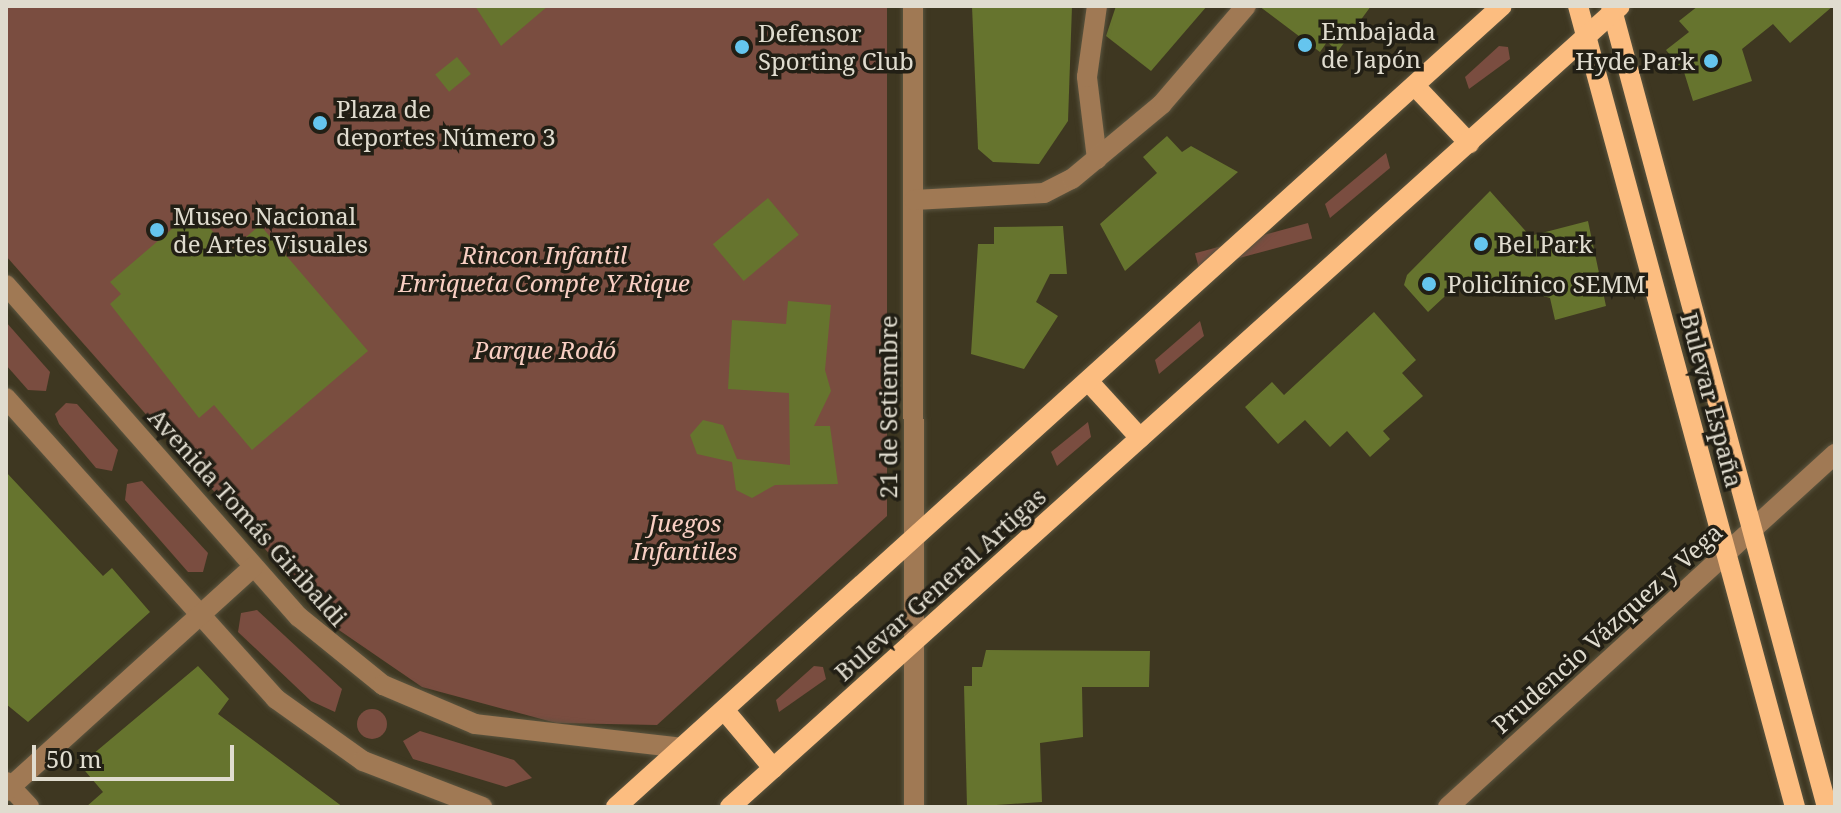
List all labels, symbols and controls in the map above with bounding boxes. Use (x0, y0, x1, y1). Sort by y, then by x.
place label: Embajada de Japón (1321, 17, 1436, 73)
place label: Defensor Sporting Club (758, 19, 914, 75)
marker: Embajada de Japón (1296, 36, 1314, 54)
marker: Defensor Sporting Club (733, 38, 751, 56)
place label: Hyde Park (1575, 47, 1695, 75)
marker: Hyde Park (1702, 52, 1720, 70)
place label: Plaza de deportes Número 3 (336, 95, 556, 151)
marker: Plaza de deportes Número 3 (311, 114, 329, 132)
place label: Museo Nacional de Artes Visuales (173, 202, 368, 258)
marker: Museo Nacional de Artes Visuales (148, 221, 166, 239)
place label: Bel Park (1497, 230, 1593, 258)
marker: Bel Park (1472, 235, 1490, 253)
park label: Rincon Infantil Enriqueta Compte Y Rique (398, 241, 690, 297)
place label: Policlínico SEMM (1447, 270, 1645, 298)
marker: Policlínico SEMM (1418, 273, 1440, 295)
street label: Bulevar España (1675, 310, 1749, 490)
street label: 21 de Setiembre (874, 315, 902, 499)
park label: Parque Rodó (474, 336, 616, 364)
street label: Avenida Tomás Giribaldi (143, 402, 353, 632)
street label: Bulevar General Artigas (829, 482, 1051, 686)
park label: Juegos Infantiles (632, 509, 738, 565)
street label: Prudencio Vázquez y Vega (1486, 517, 1728, 739)
scale bar (36, 729, 238, 779)
text: 50 m (46, 742, 102, 775)

